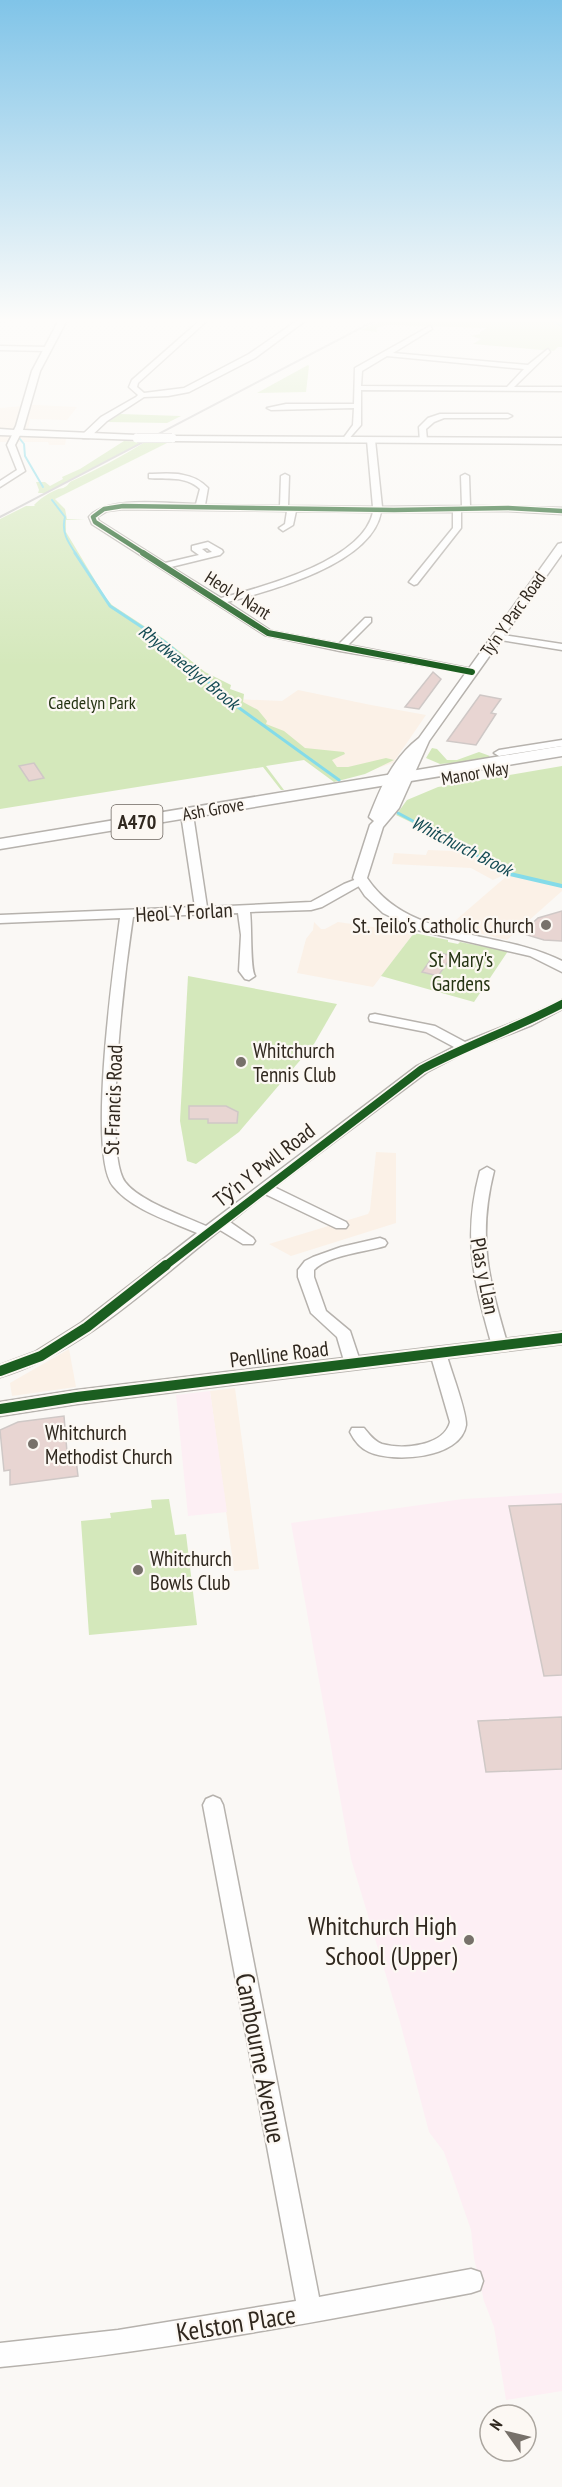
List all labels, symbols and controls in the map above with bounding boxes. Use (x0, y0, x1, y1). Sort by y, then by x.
street label: Heol Y Nant (201, 566, 275, 624)
street label: Ty'n Y Parc Road (475, 567, 551, 661)
water label: Rhydwaedlyd Brook (134, 619, 245, 716)
park label: Caedelyn Park (48, 691, 136, 714)
street label: Manor Way (439, 756, 511, 790)
street label: Ash Grove (180, 792, 246, 826)
road number: A470 (112, 805, 162, 839)
water label: Whitchurch Brook (408, 811, 518, 882)
street label: Heol Y Forlan (135, 896, 233, 928)
place label: St. Teilo's Catholic Church (352, 912, 534, 939)
marker: St. Teilo's Catholic Church (539, 918, 553, 932)
park label: St Mary's Gardens (429, 946, 493, 997)
place label: Whitchurch Tennis Club (253, 1037, 336, 1088)
street label: St Francis Road (98, 1044, 128, 1156)
marker: Whitchurch Tennis Club (234, 1055, 248, 1069)
street label: Tŷ'n Y Pwll Road (208, 1117, 320, 1213)
street label: Plas y Llan (464, 1236, 506, 1316)
street label: Penlline Road (228, 1335, 330, 1373)
place label: Whitchurch Methodist Church (45, 1419, 173, 1470)
marker: Whitchurch Methodist Church (26, 1437, 40, 1451)
place label: Whitchurch Bowls Club (150, 1545, 232, 1596)
marker: Whitchurch Bowls Club (131, 1563, 145, 1577)
place label: Whitchurch High School (Upper) (308, 1909, 457, 1972)
marker: Whitchurch High School (Upper) (462, 1933, 476, 1947)
street label: Cambourne Avenue (228, 1970, 294, 2146)
street label: Kelston Place (174, 2297, 298, 2349)
north arrow (478, 2403, 538, 2463)
text: N (485, 2415, 506, 2434)

